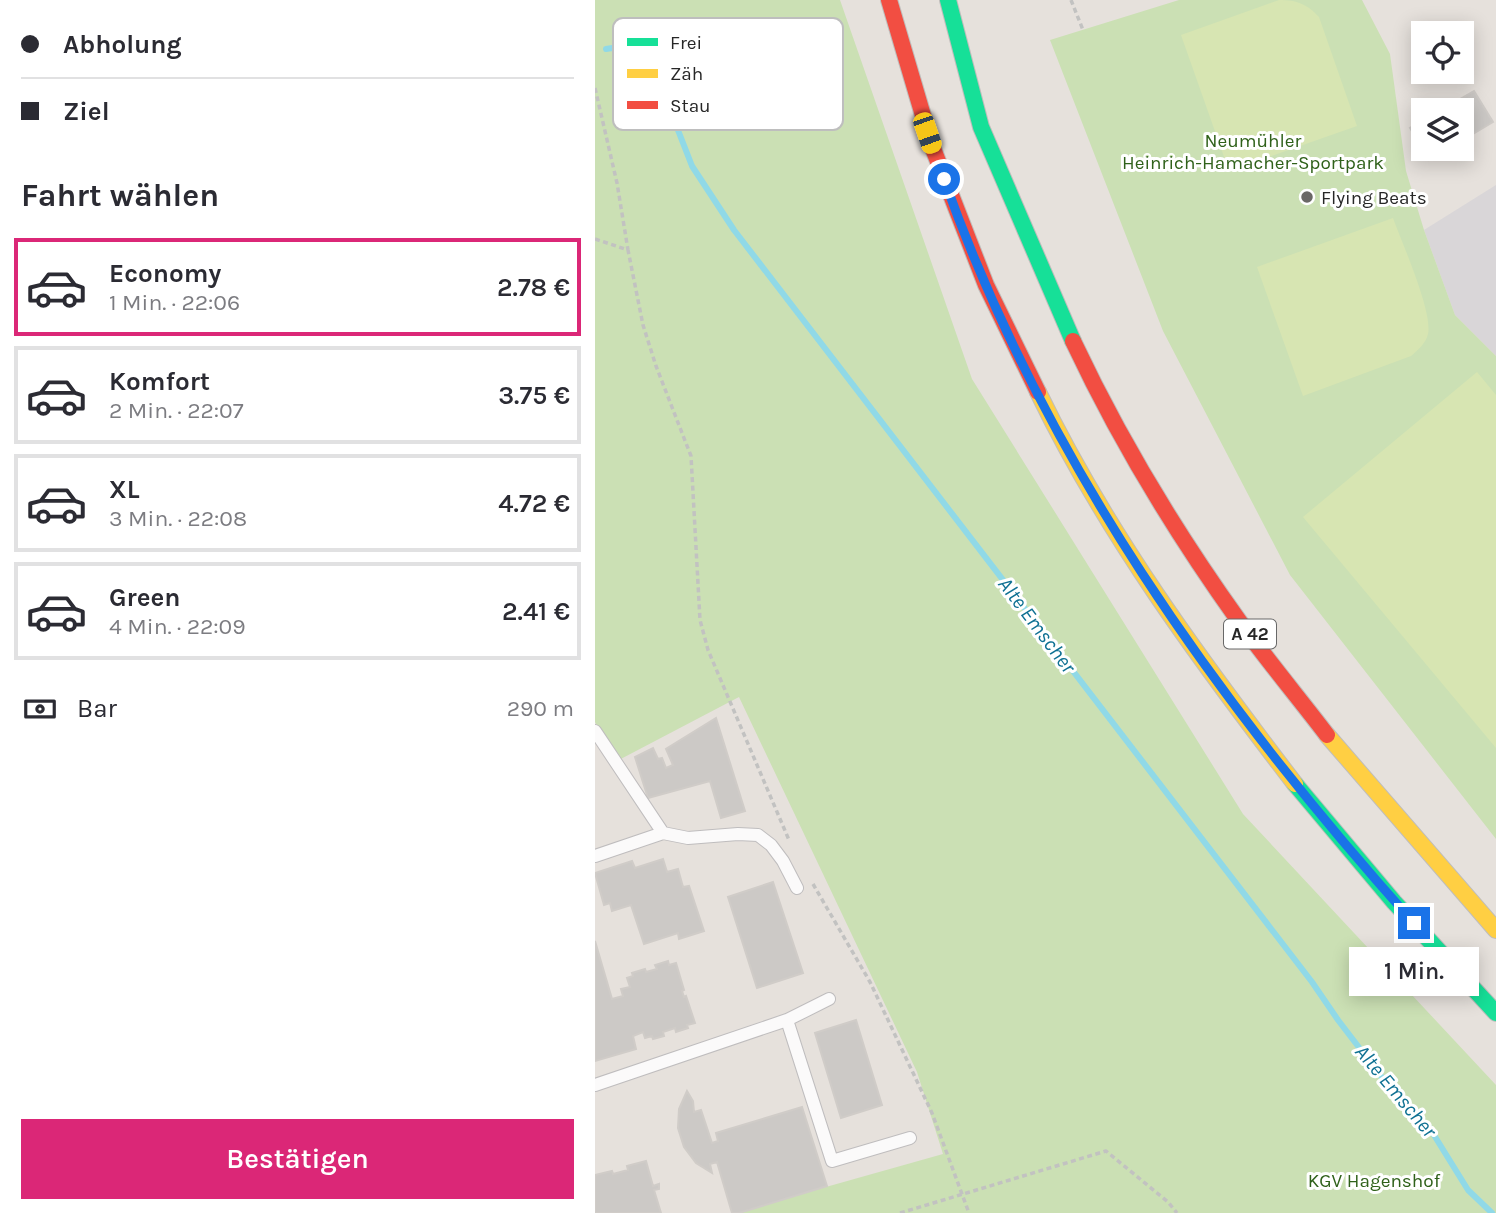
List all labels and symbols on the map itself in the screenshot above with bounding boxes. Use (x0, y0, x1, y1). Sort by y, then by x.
legend (613, 18, 843, 130)
text: Frei (670, 32, 702, 54)
text: Zäh (670, 63, 703, 85)
text: Stau (670, 95, 711, 117)
car (911, 110, 944, 156)
park label: Neumühler Heinrich-Hamacher-Sportpark (1122, 130, 1384, 174)
route start (928, 163, 960, 195)
place label: Flying Beats (1321, 187, 1427, 209)
marker: Flying Beats (1299, 189, 1315, 205)
water label: Alte Emscher (993, 572, 1081, 678)
road number: A 42 (1224, 620, 1276, 648)
route end (1398, 907, 1430, 939)
callout: 1 Min. (1349, 948, 1479, 996)
water label: Alte Emscher (1350, 1040, 1442, 1143)
park label: KGV Hagenshof (1308, 1170, 1441, 1192)

